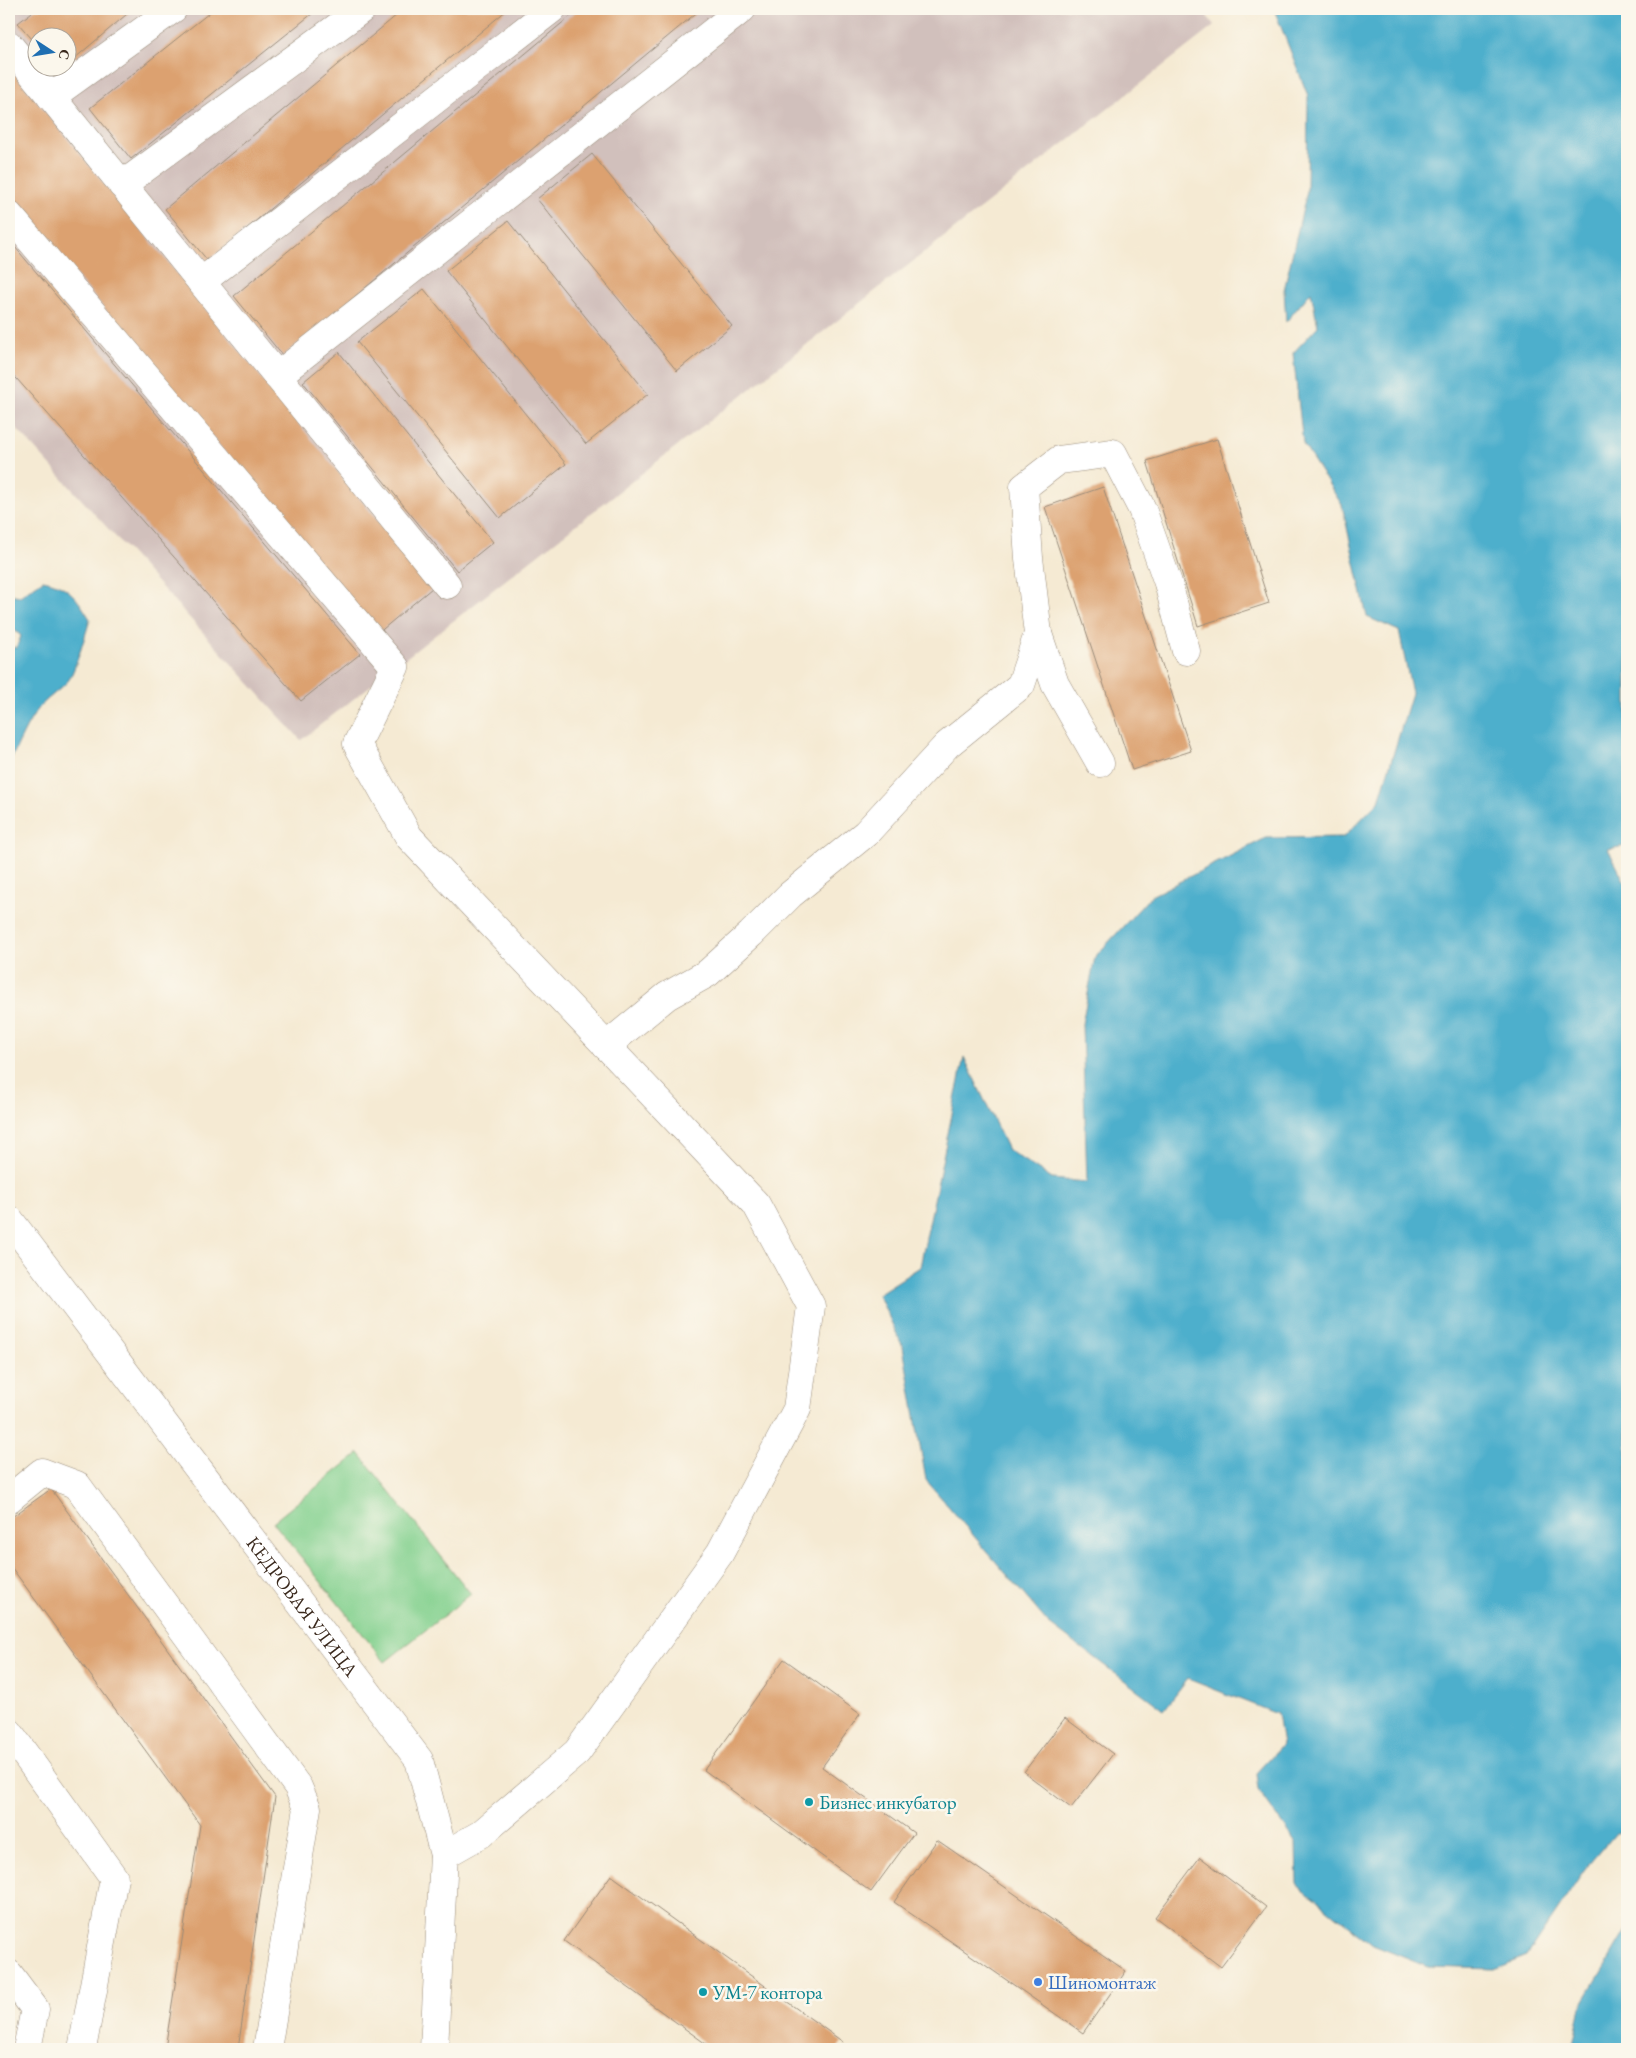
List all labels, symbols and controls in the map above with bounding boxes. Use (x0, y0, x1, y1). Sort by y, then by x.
north arrow (28, 28, 78, 78)
text: С (55, 48, 75, 61)
street label: КЕДРОВАЯ УЛИЦА (241, 1531, 364, 1683)
place label: Бизнес инкубатор (819, 1790, 957, 1815)
marker: Бизнес инкубатор (803, 1796, 815, 1808)
place label: Шиномонтаж (1048, 1970, 1157, 1995)
marker: Шиномонтаж (1032, 1976, 1044, 1988)
place label: УМ-7 контора (712, 1980, 823, 2005)
marker: УМ-7 контора (697, 1986, 709, 1998)

